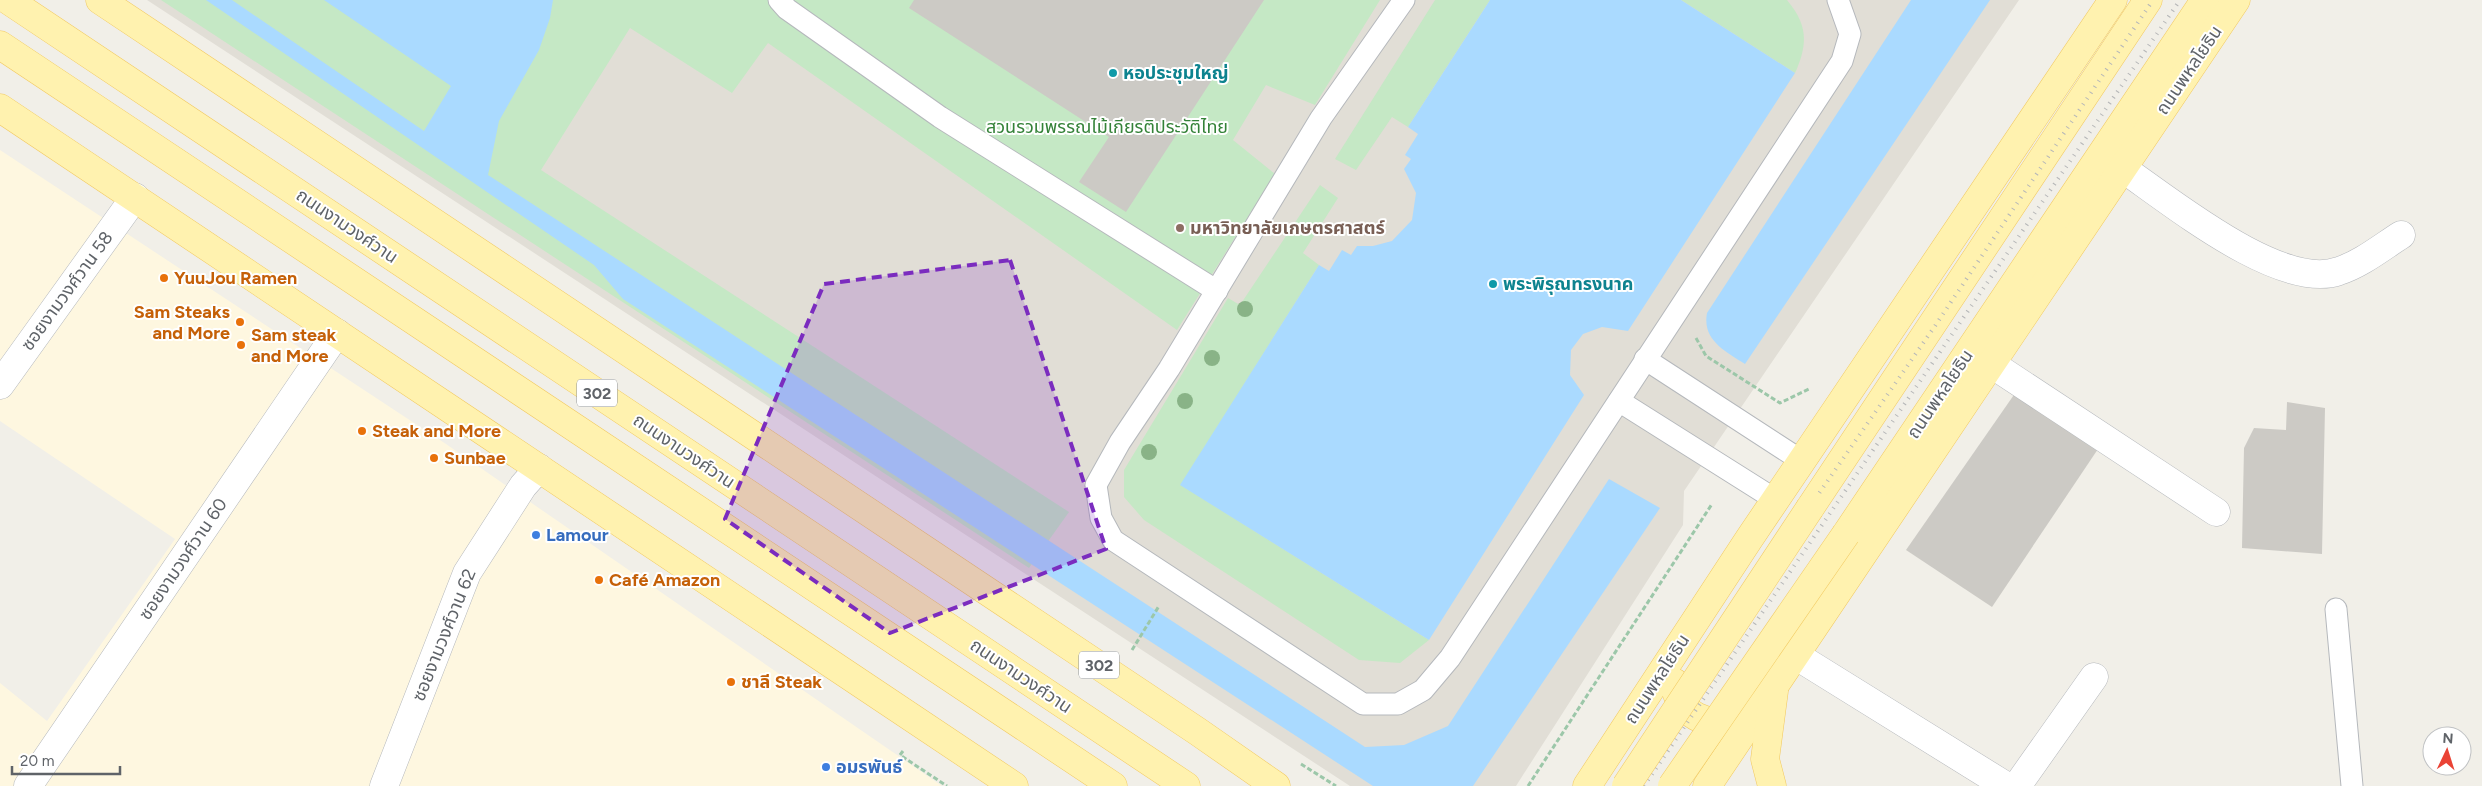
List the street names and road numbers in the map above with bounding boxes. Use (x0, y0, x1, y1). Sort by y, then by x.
street label: ถนนพหลโยธิน (2151, 21, 2227, 119)
street label: ถนนงามวงศ์วาน (292, 184, 402, 268)
street label: ซอยงามวงศ์วาน 58 (16, 227, 118, 355)
street label: ถนนพหลโยธิน (1902, 345, 1978, 443)
road number: 302 (577, 379, 617, 406)
street label: ถนนงามวงศ์วาน (629, 409, 739, 493)
street label: ซอยงามวงศ์วาน 60 (134, 494, 232, 624)
street label: ซอยงามวงศ์วาน 62 (407, 566, 481, 704)
street label: ถนนพหลโยธิน (1620, 630, 1694, 728)
street label: ถนนงามวงศ์วาน (966, 634, 1076, 718)
road number: 302 (1079, 652, 1119, 678)

